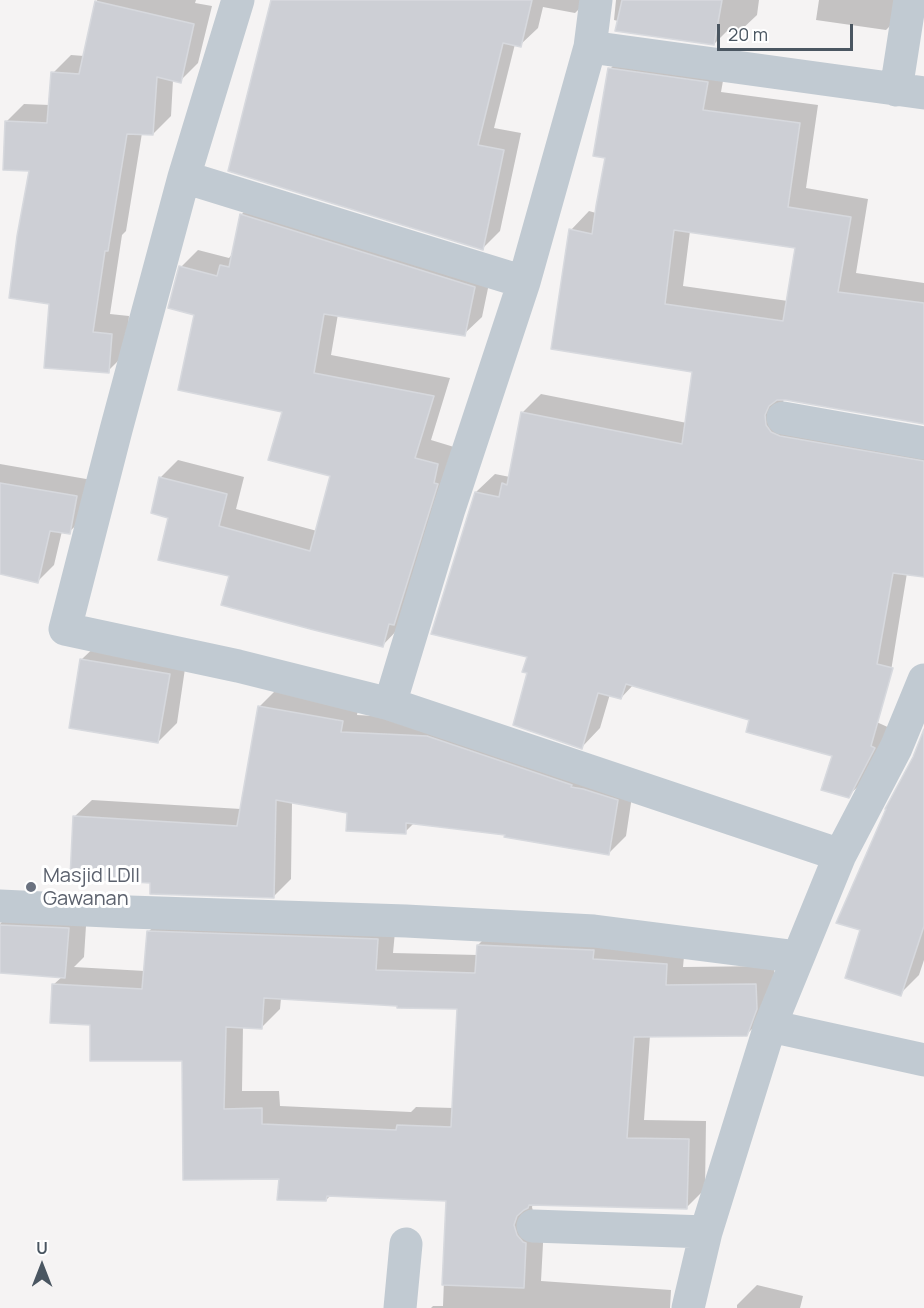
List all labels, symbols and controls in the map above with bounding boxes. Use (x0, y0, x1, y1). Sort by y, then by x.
scale bar (720, 12, 856, 50)
text: 20 m (728, 22, 768, 46)
place label: Masjid LDII Gawanan (43, 864, 140, 911)
marker: Masjid LDII Gawanan (24, 880, 38, 894)
north arrow (12, 1236, 72, 1296)
text: U (36, 1237, 48, 1259)

